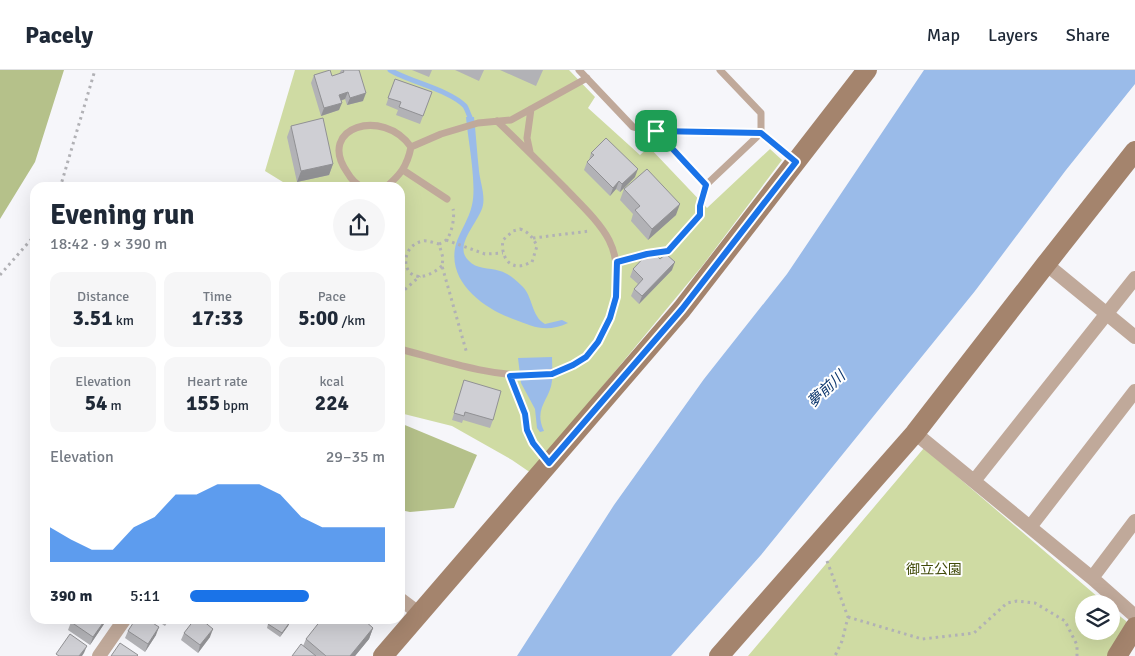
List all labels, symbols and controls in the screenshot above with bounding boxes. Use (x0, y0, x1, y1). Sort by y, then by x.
text: Pacely (25, 20, 93, 50)
text: Map (927, 24, 960, 46)
text: Layers (988, 24, 1038, 46)
text: Share (1066, 24, 1110, 46)
pin (635, 110, 677, 152)
icon: arrive (642, 117, 670, 145)
text: Evening run (50, 198, 195, 232)
button: share (333, 199, 385, 251)
text: 18:42 · 9 × 390 m (50, 234, 167, 254)
text: Distance (77, 288, 129, 305)
text: Time (203, 288, 232, 305)
text: Pace (318, 288, 346, 305)
text: 3.51 (73, 305, 113, 331)
text: 17:33 (192, 305, 243, 331)
text: 5:00 (298, 305, 338, 331)
text: km (113, 312, 134, 329)
text: /km (338, 312, 366, 329)
water label: 夢前川 (803, 366, 850, 411)
text: Elevation (75, 373, 131, 390)
text: Heart rate (187, 373, 248, 390)
text: kcal (320, 373, 344, 390)
text: 54 (85, 390, 107, 416)
text: 155 (186, 390, 220, 416)
text: 224 (315, 390, 349, 416)
text: m (107, 397, 122, 414)
text: bpm (220, 397, 249, 414)
text: Elevation (50, 447, 114, 467)
text: 29–35 m (326, 447, 385, 467)
park label: 御立公園 (906, 561, 962, 578)
text: 390 m (50, 586, 92, 606)
text: 5:11 (130, 586, 160, 606)
map controls (1075, 595, 1120, 640)
button: layers (1075, 595, 1120, 640)

